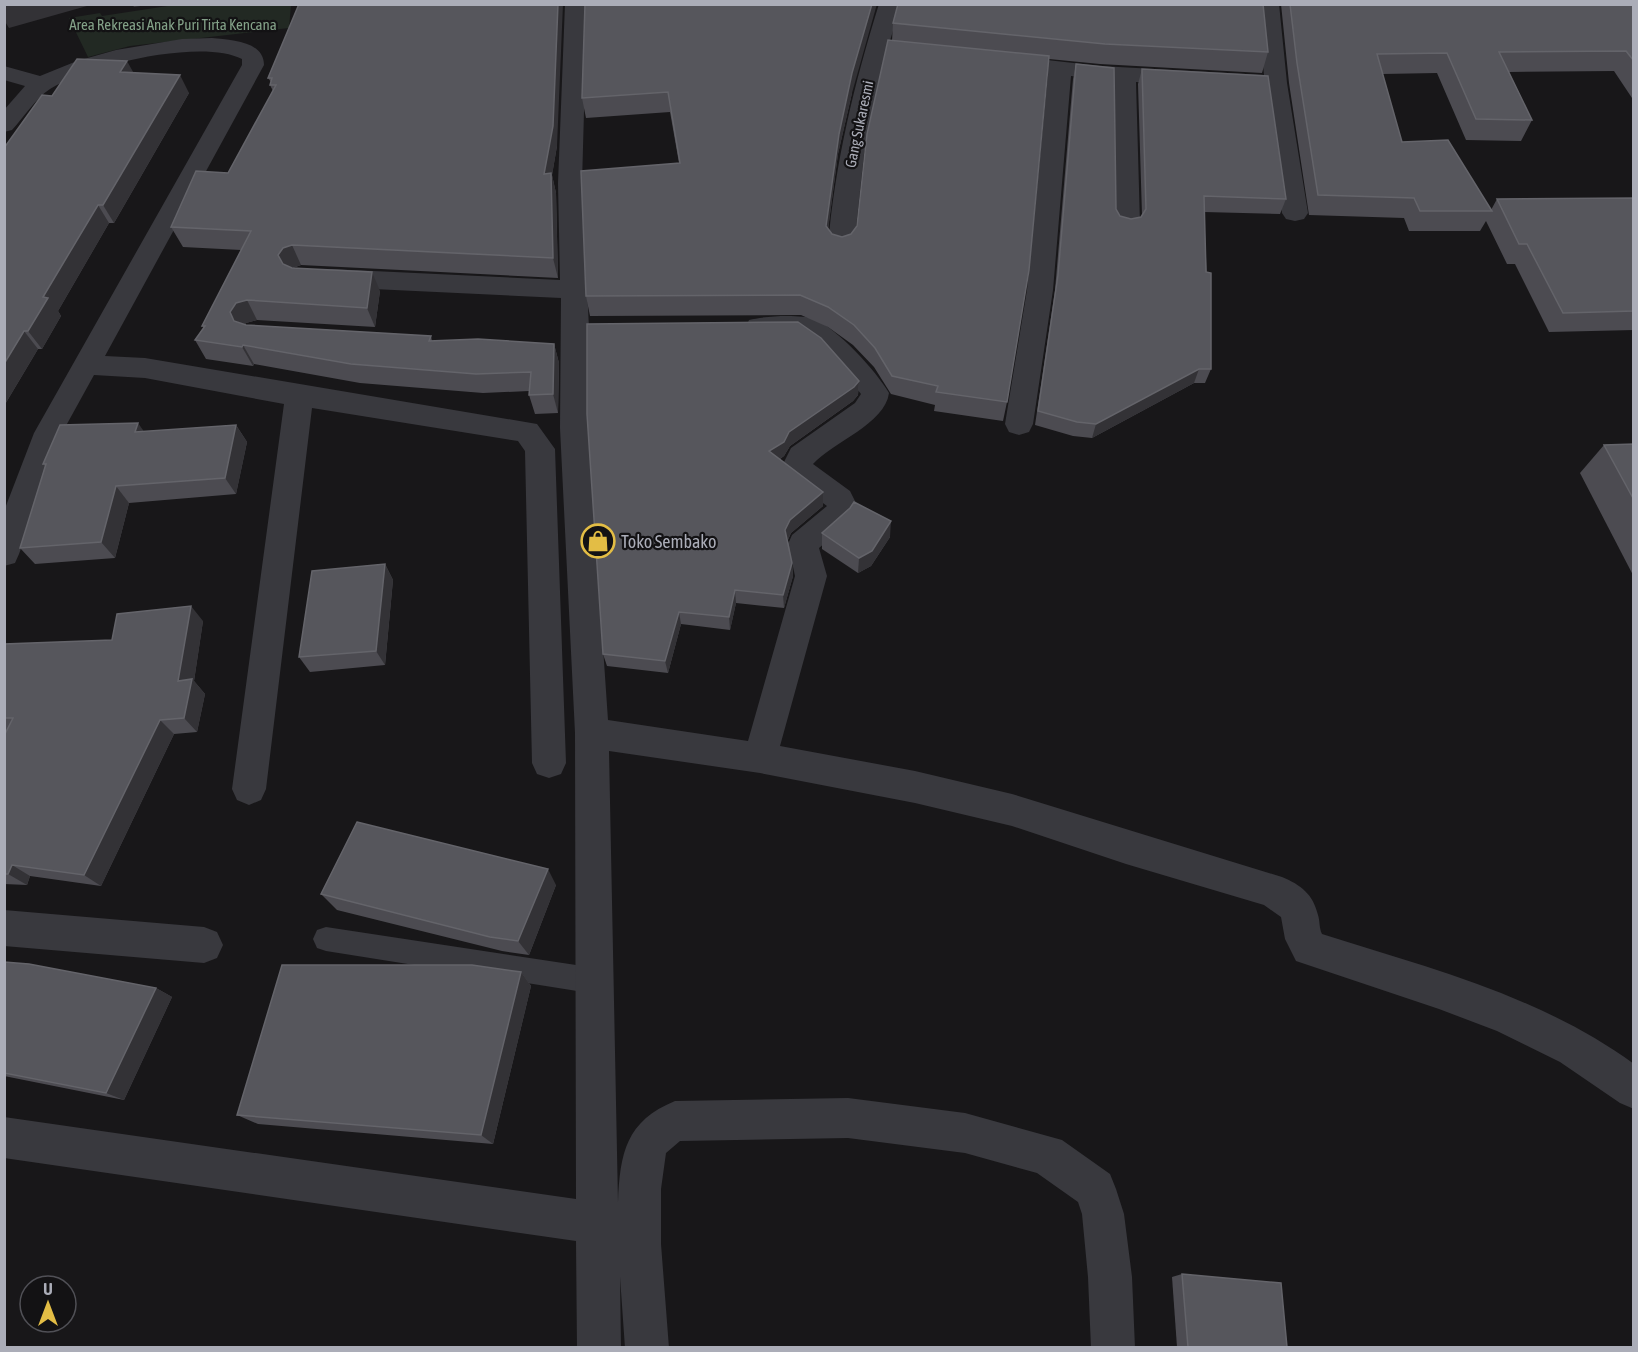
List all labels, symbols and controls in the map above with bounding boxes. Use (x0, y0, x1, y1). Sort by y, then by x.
park label: Area Rekreasi Anak Puri Tirta Kencana (69, 16, 277, 33)
street label: Gang Sukaresmi (841, 79, 877, 169)
shop icon: Toko Sembako (580, 523, 616, 559)
place label: Toko Sembako (621, 531, 716, 552)
north arrow (18, 1274, 78, 1334)
text: U (43, 1280, 53, 1298)

